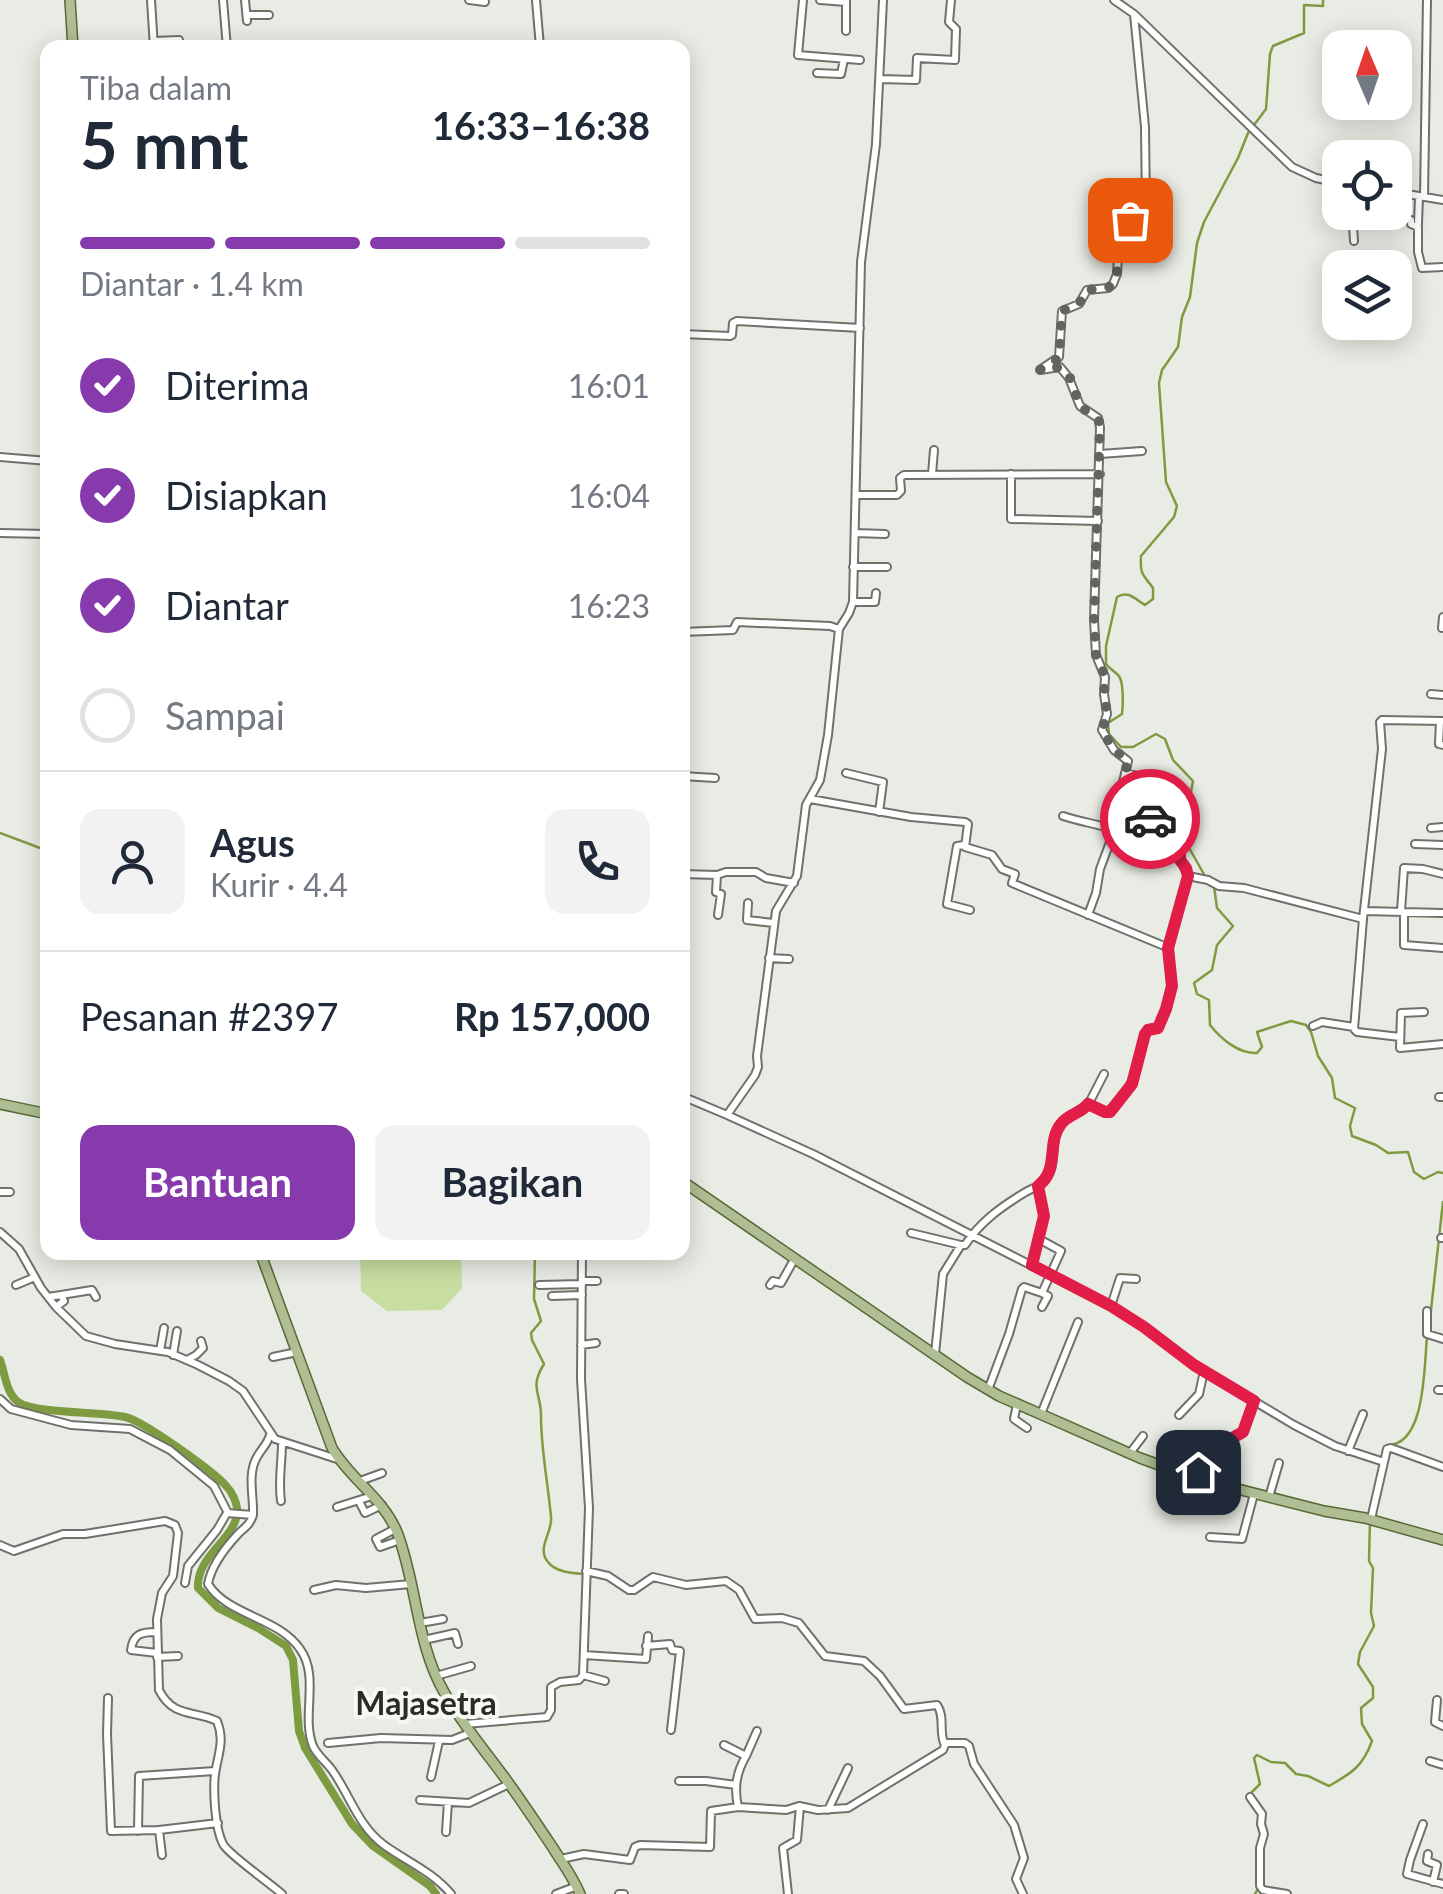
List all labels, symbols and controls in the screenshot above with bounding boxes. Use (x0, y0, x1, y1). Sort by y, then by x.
north arrow (1322, 30, 1412, 120)
map controls (1322, 30, 1412, 340)
text: Tiba dalam (80, 68, 232, 107)
text: 16:33–16:38 (432, 102, 650, 148)
text: 5 mnt (80, 105, 248, 183)
button: locate (1322, 140, 1412, 230)
pin (1088, 178, 1173, 263)
icon: bag (1103, 193, 1158, 248)
button: layers (1322, 250, 1412, 340)
text: Diantar · 1.4 km (80, 264, 304, 303)
icon: check (80, 358, 135, 413)
text: Diterima (165, 362, 309, 408)
text: 16:01 (568, 366, 650, 405)
icon: check (80, 468, 135, 523)
text: Disiapkan (165, 472, 328, 518)
text: 16:04 (568, 476, 650, 515)
icon: check (80, 578, 135, 633)
text: Diantar (165, 582, 289, 628)
text: 16:23 (568, 586, 650, 625)
text: Sampai (165, 692, 285, 738)
courier (1100, 769, 1200, 869)
icon: car (1123, 792, 1178, 847)
button: person (80, 809, 185, 914)
button: phone (545, 809, 650, 914)
text: Agus (210, 819, 295, 865)
text: Kurir · 4.4 (210, 865, 348, 904)
text: Pesanan #2397 (80, 993, 338, 1039)
text: Rp 157,000 (454, 993, 650, 1039)
button: Bantuan (80, 1125, 355, 1240)
button: Bagikan (375, 1125, 650, 1240)
pin (1156, 1430, 1241, 1515)
icon: home (1171, 1445, 1226, 1500)
district label: Majasetra (355, 1683, 497, 1722)

